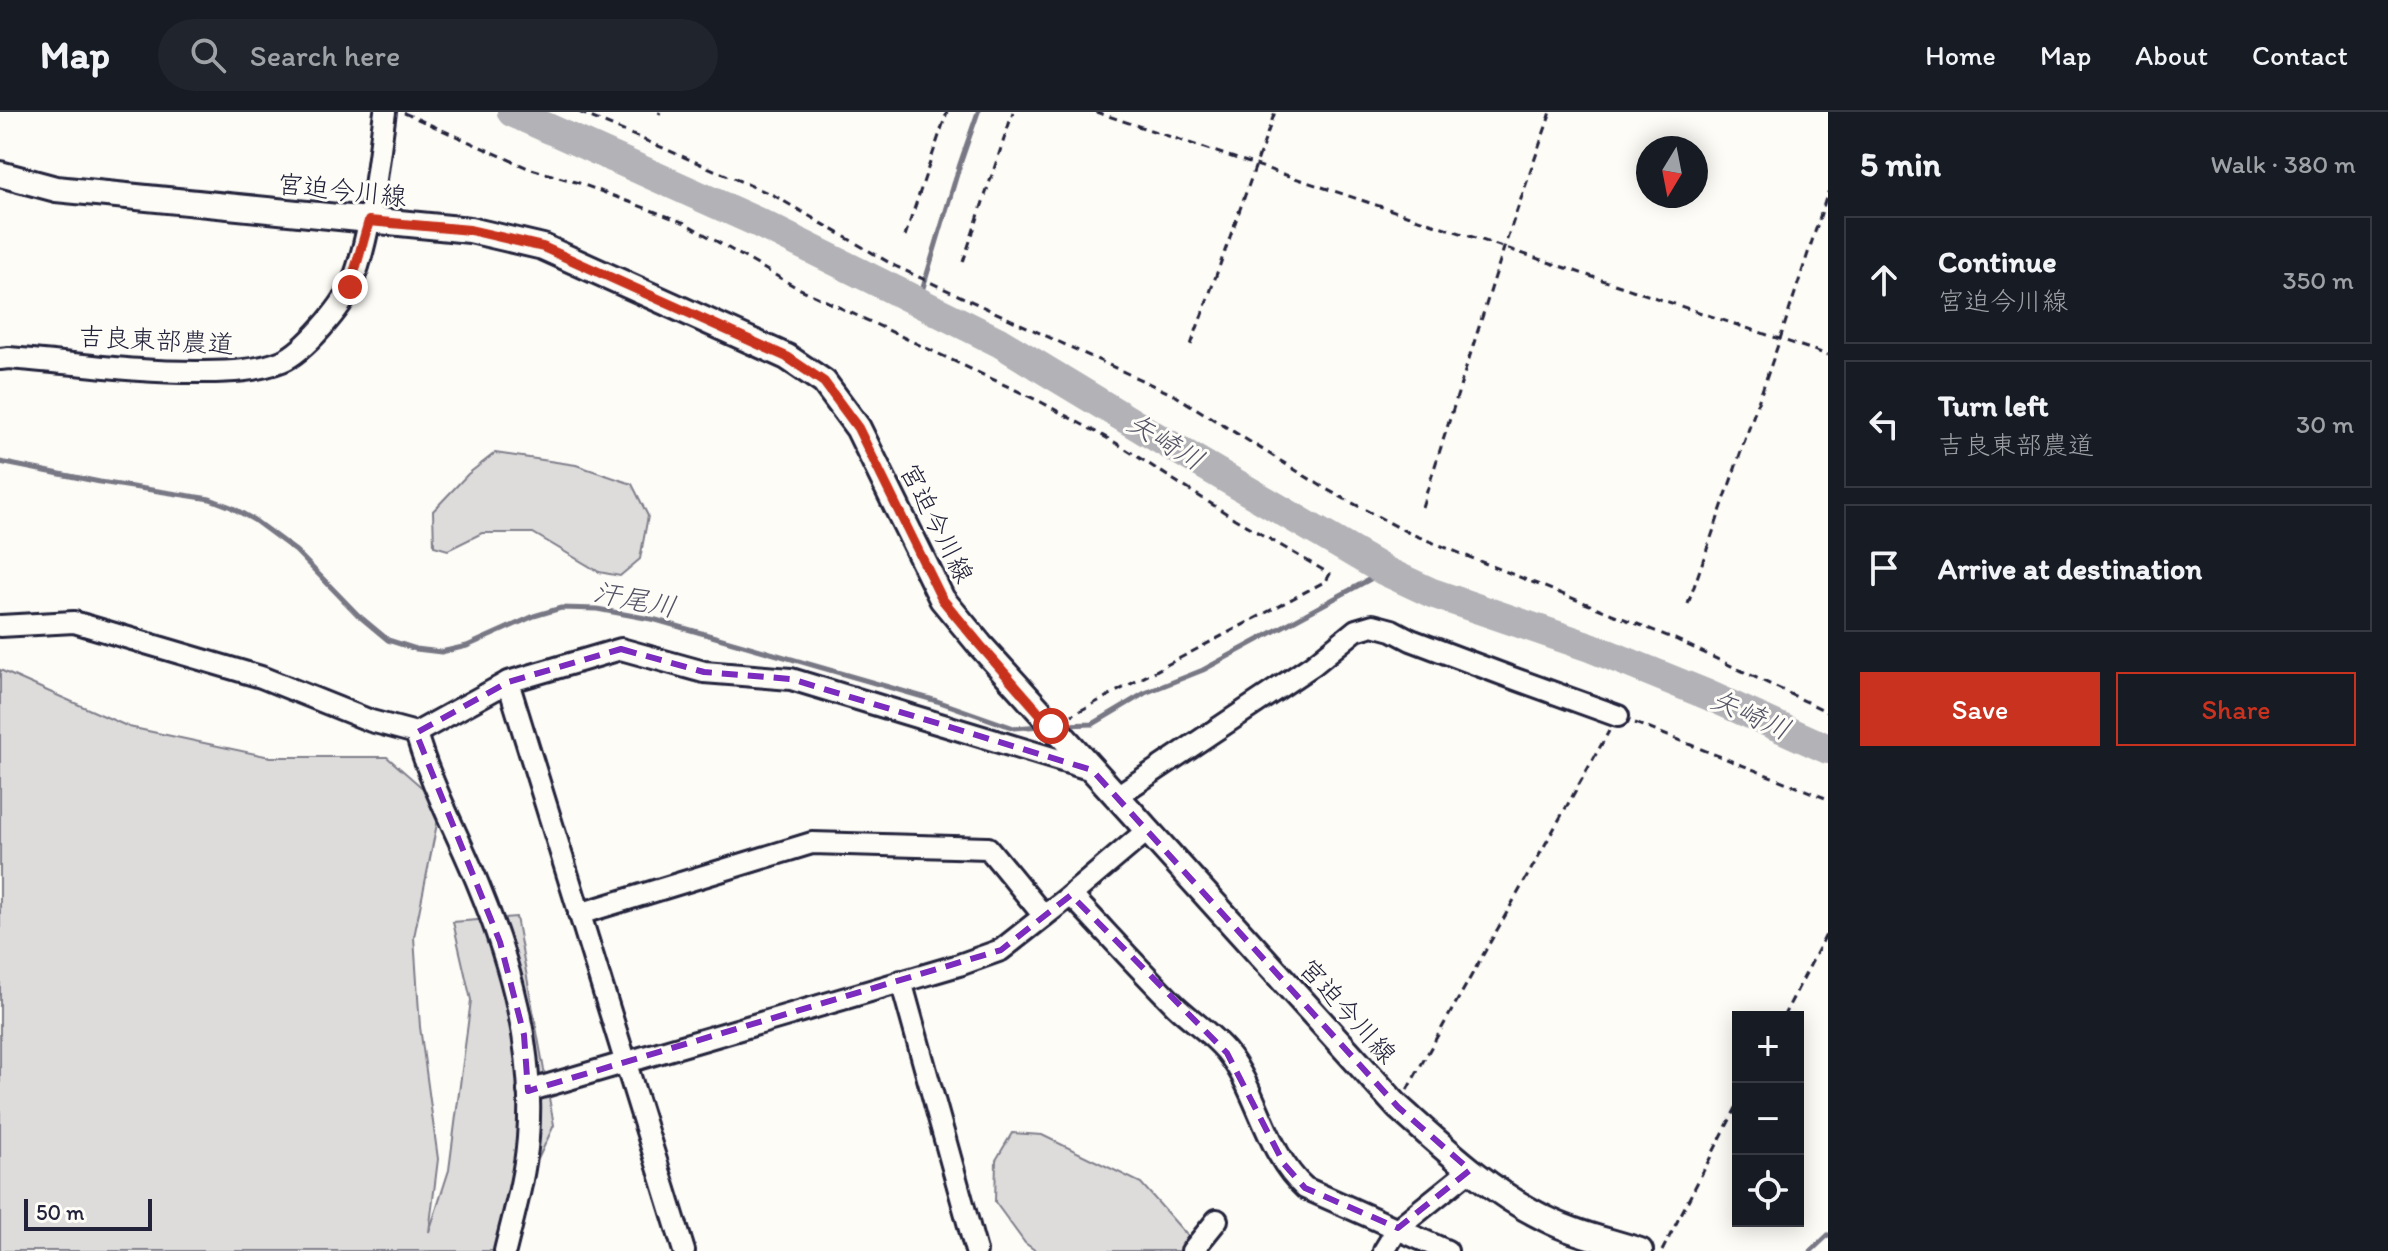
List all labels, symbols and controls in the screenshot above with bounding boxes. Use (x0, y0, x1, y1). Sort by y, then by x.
search box (158, 19, 718, 91)
text: Map (40, 32, 110, 78)
icon: search (186, 33, 230, 77)
text: Search here (250, 37, 400, 74)
text: Home (1925, 38, 1996, 72)
text: Map (2040, 38, 2091, 72)
text: About (2135, 38, 2208, 72)
text: Contact (2252, 38, 2348, 72)
north arrow (1636, 136, 1708, 208)
text: 5 min (1860, 144, 1941, 185)
text: Walk · 380 m (2210, 148, 2356, 180)
street label: 宮迫今川線 (276, 167, 408, 213)
text: Continue (1938, 243, 2057, 280)
icon: ahead (1862, 258, 1906, 302)
text: 350 m (2282, 264, 2354, 296)
route end (332, 269, 368, 305)
text: 宮迫今川線 (1938, 285, 2068, 317)
street label: 吉良東部農道 (77, 320, 235, 360)
text: Turn left (1938, 387, 2049, 424)
icon: left (1862, 402, 1906, 446)
water label: 矢崎川 (1121, 405, 1211, 477)
text: 30 m (2296, 408, 2354, 440)
text: 吉良東部農道 (1938, 429, 2094, 461)
street label: 宮迫今川線 (893, 458, 981, 588)
icon: arrive (1862, 546, 1906, 590)
text: Arrive at destination (1938, 550, 2202, 587)
water label: 汗尾川 (591, 574, 679, 624)
button: Save (1860, 672, 2100, 746)
button: Share (2116, 672, 2356, 746)
water label: 矢崎川 (1706, 681, 1796, 747)
route start (1033, 708, 1069, 744)
street label: 宮迫今川線 (1293, 952, 1403, 1070)
map controls (1732, 1011, 1804, 1227)
button: + (1732, 1011, 1804, 1083)
button: − (1732, 1083, 1804, 1155)
button: locate (1732, 1155, 1804, 1227)
scale bar (24, 1195, 152, 1231)
text: 50 m (36, 1199, 85, 1226)

